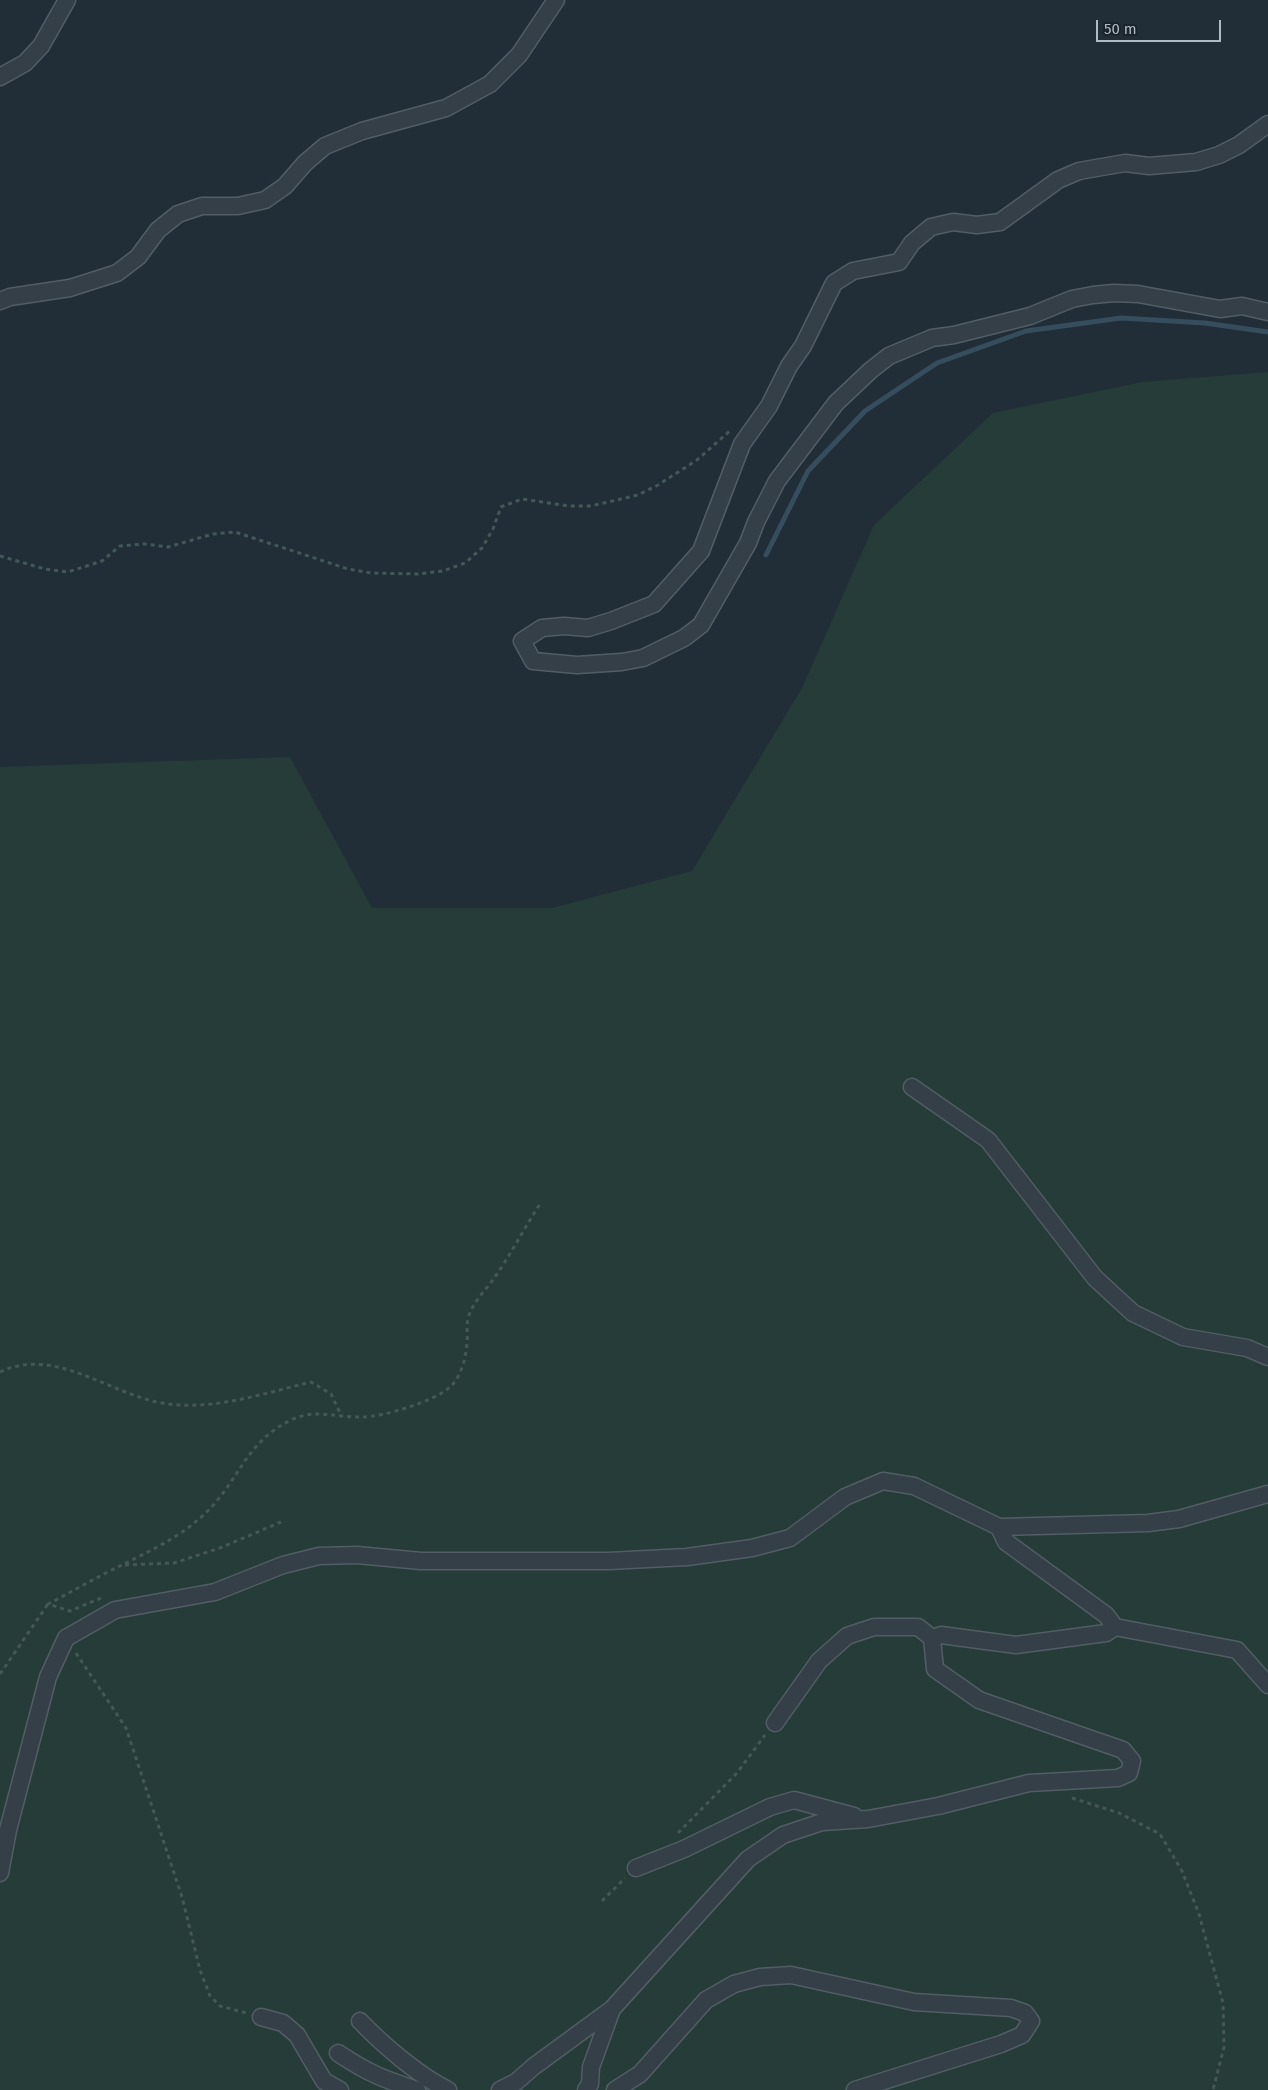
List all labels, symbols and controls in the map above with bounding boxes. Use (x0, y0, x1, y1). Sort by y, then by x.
scale bar (1098, 10, 1223, 42)
text: 50 m (1104, 20, 1137, 38)

